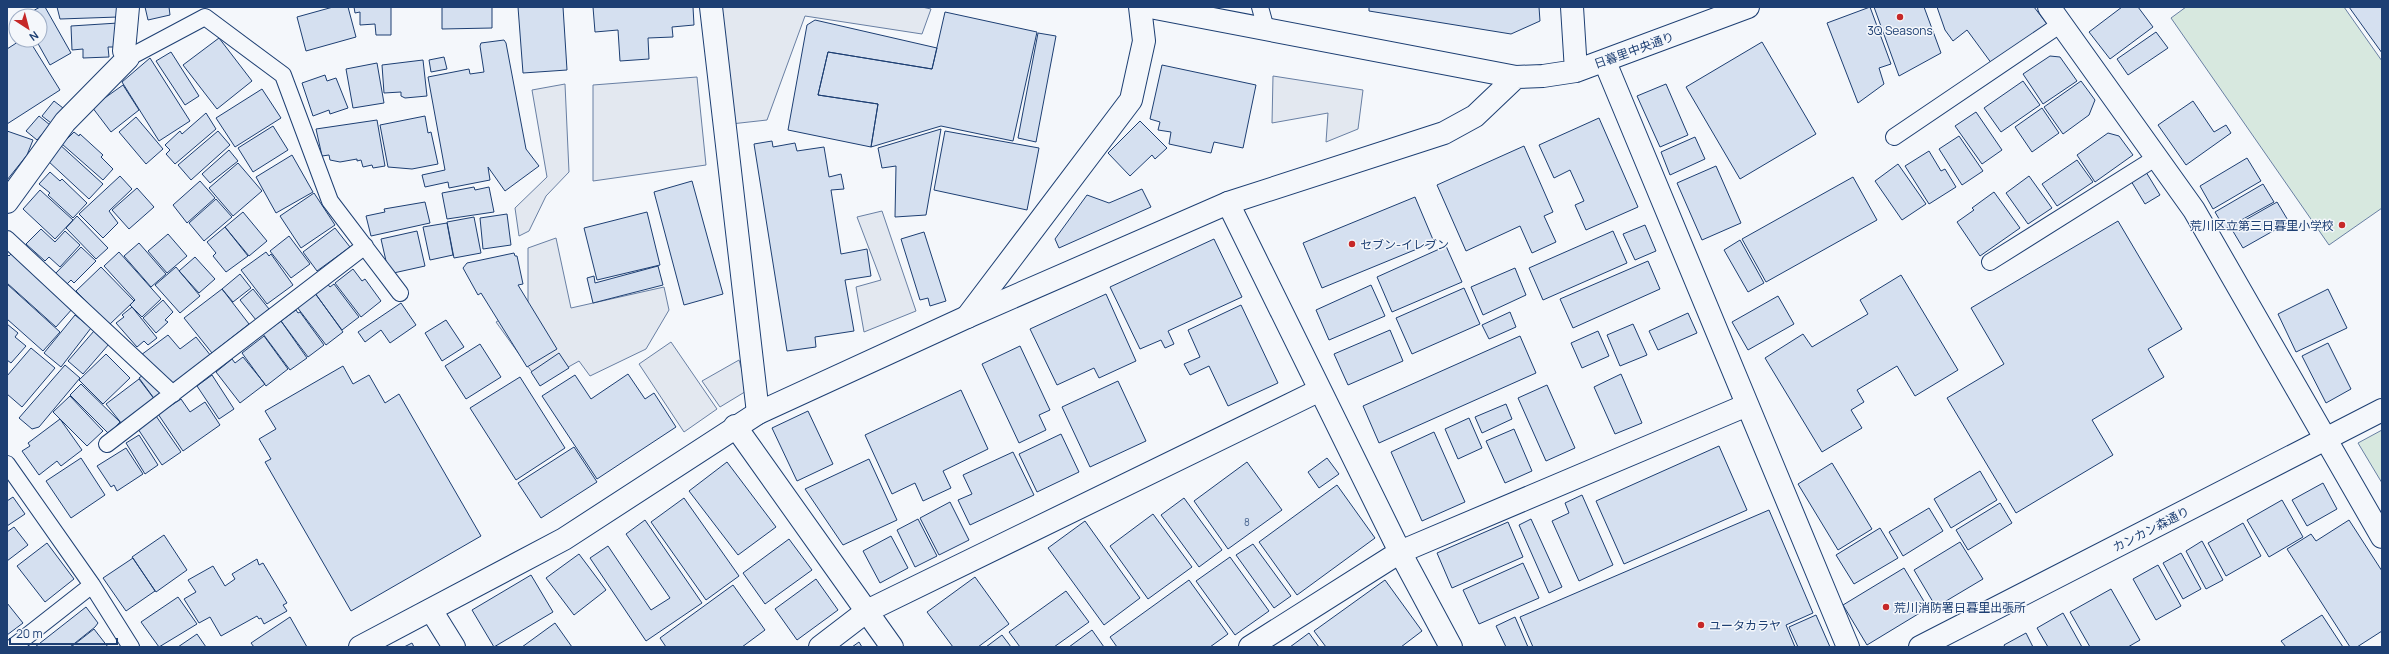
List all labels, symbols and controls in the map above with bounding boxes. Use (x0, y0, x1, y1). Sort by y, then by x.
north arrow (8, 8, 48, 48)
marker: 3Q Seasons (1895, 12, 1905, 22)
place label: 3Q Seasons (1867, 22, 1933, 39)
text: N (26, 28, 42, 45)
street label: 日暮里中央通り (1592, 28, 1676, 72)
place label: 荒川区立第三日暮里小学校 (2190, 217, 2334, 234)
marker: 荒川区立第三日暮里小学校 (2337, 220, 2347, 230)
place label: セブン-イレブン (1360, 236, 1449, 253)
marker: セブン-イレブン (1347, 239, 1357, 249)
street label: カンカン森通り (2110, 502, 2192, 556)
house number: 8 (1244, 515, 1250, 529)
place label: 荒川消防署日暮里出張所 (1894, 599, 2026, 616)
marker: 荒川消防署日暮里出張所 (1881, 602, 1891, 612)
place label: ユータカラヤ (1709, 617, 1781, 634)
scale bar (10, 620, 117, 646)
marker: ユータカラヤ (1696, 620, 1706, 630)
text: 20 m (16, 625, 43, 642)

